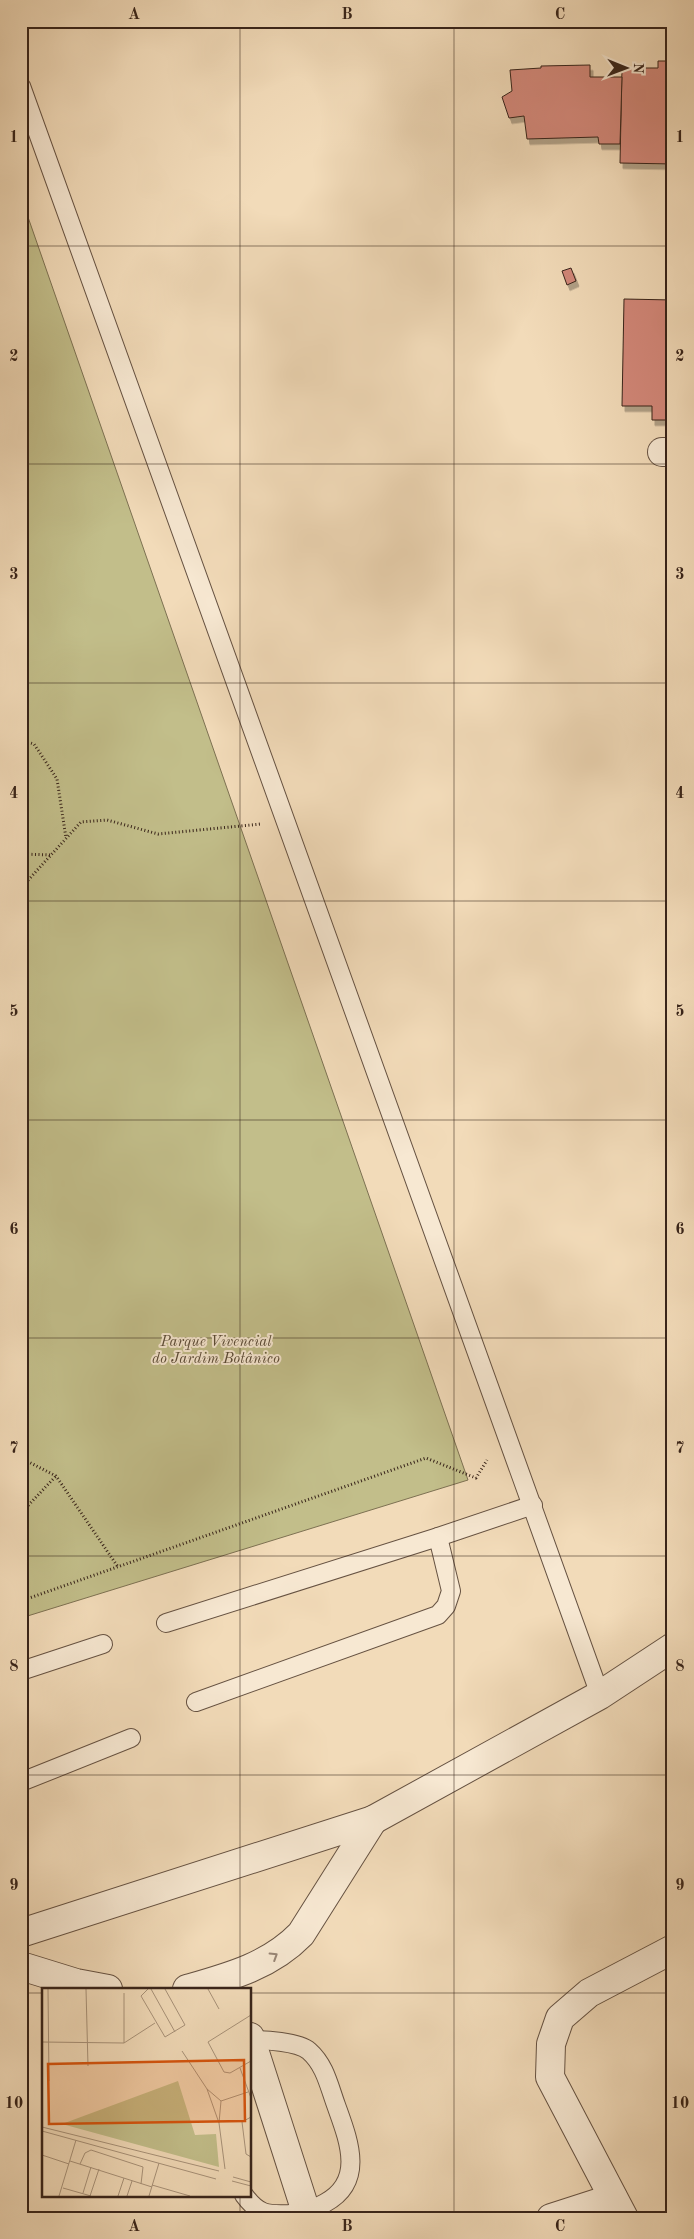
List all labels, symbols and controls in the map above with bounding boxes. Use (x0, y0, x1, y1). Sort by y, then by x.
text: A (128, 7, 140, 23)
text: B (341, 7, 353, 23)
text: C (555, 7, 565, 23)
north arrow (602, 42, 652, 92)
text: N (631, 63, 645, 74)
text: 1 (9, 130, 19, 146)
text: 1 (675, 130, 685, 146)
text: 2 (9, 349, 19, 365)
text: 2 (675, 349, 685, 365)
text: 3 (9, 567, 19, 583)
text: 3 (675, 567, 685, 583)
text: 4 (9, 786, 19, 802)
text: 4 (675, 786, 685, 802)
text: 5 (9, 1004, 19, 1020)
text: 5 (675, 1004, 685, 1020)
text: 6 (9, 1222, 19, 1238)
text: 6 (675, 1222, 685, 1238)
park label: Parque Vivencial do Jardim Botânico (152, 1335, 280, 1367)
text: 7 (9, 1441, 19, 1457)
text: 7 (675, 1441, 685, 1457)
text: 8 (9, 1659, 19, 1675)
text: 8 (675, 1659, 685, 1675)
text: 9 (9, 1878, 19, 1894)
text: 9 (675, 1878, 685, 1894)
one-way arrow (269, 1953, 278, 1963)
inset map (42, 1988, 251, 2196)
text: 10 (5, 2096, 23, 2112)
text: 10 (671, 2096, 689, 2112)
text: A (128, 2219, 140, 2235)
text: B (341, 2219, 353, 2235)
text: C (555, 2219, 565, 2235)

